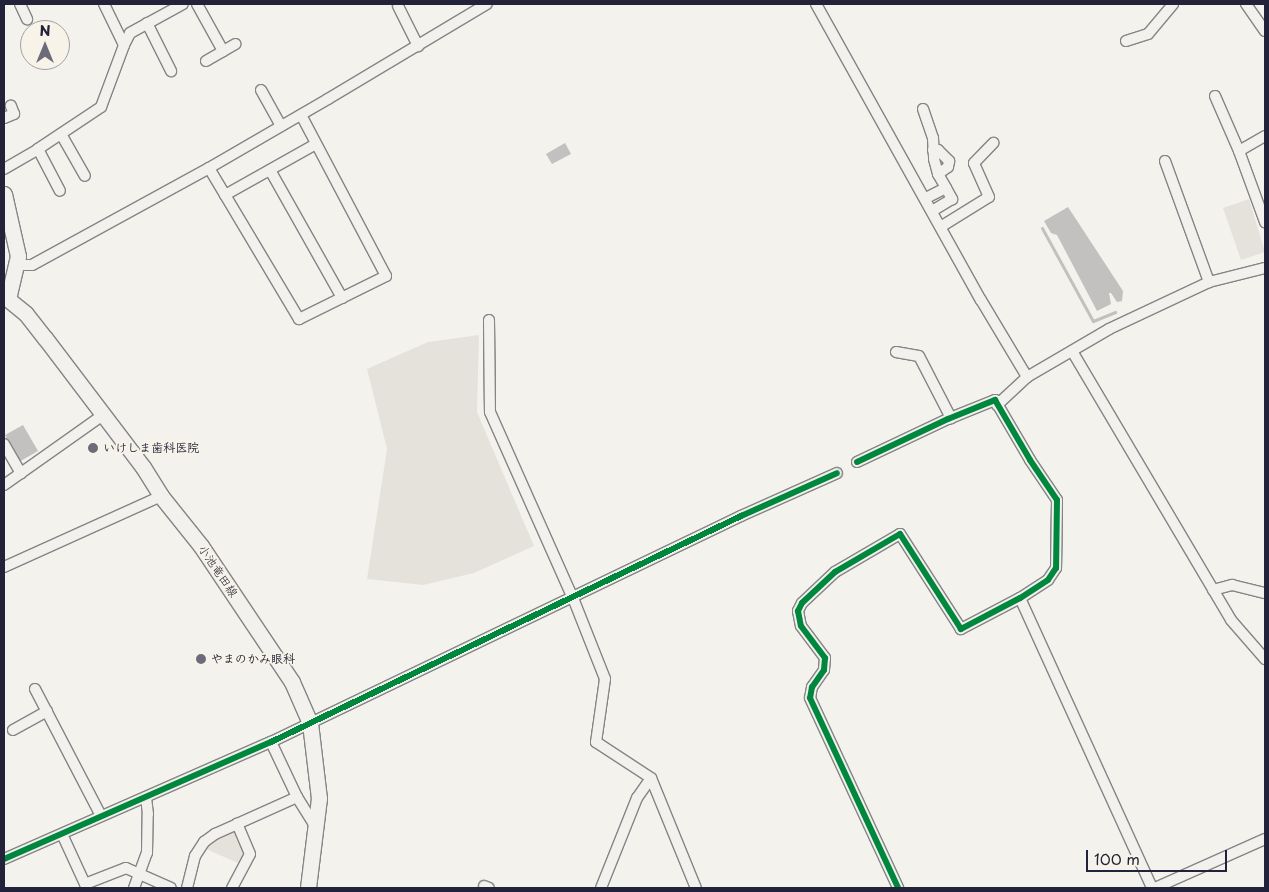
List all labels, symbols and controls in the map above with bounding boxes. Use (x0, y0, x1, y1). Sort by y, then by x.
north arrow (20, 20, 70, 70)
text: N (39, 20, 51, 41)
place label: いけしま歯科医院 (103, 441, 199, 455)
marker: いけしま歯科医院 (87, 442, 99, 454)
street label: 小池竜田線 (195, 542, 241, 600)
place label: やまのかみ眼科 (211, 652, 295, 666)
marker: やまのかみ眼科 (195, 653, 207, 665)
scale bar (1089, 840, 1230, 872)
text: 100 m (1094, 847, 1140, 870)

